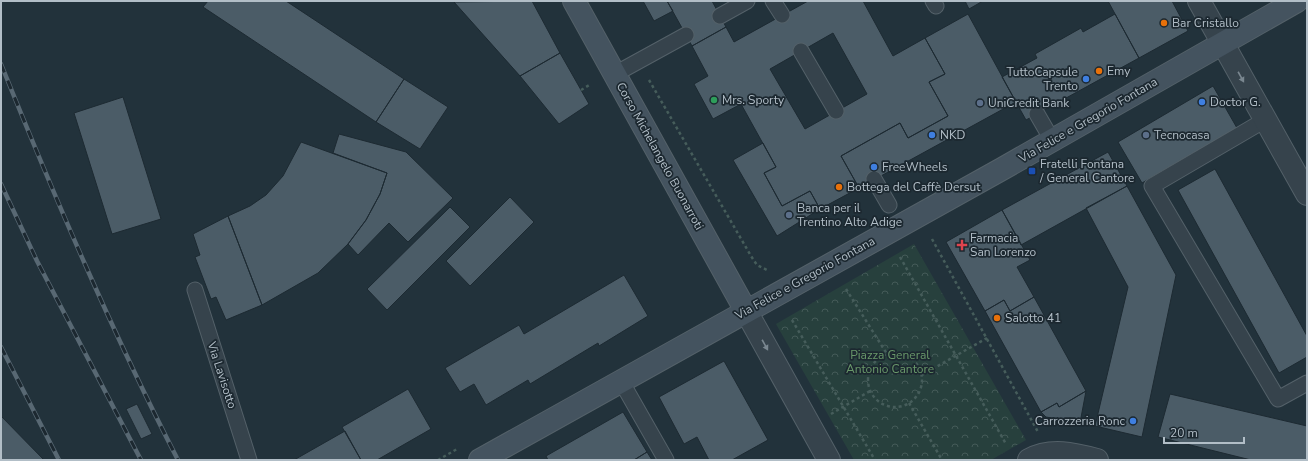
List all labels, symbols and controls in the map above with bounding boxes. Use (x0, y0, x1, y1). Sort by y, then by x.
place label: Bar Cristallo (1172, 15, 1239, 31)
marker: Bar Cristallo (1159, 18, 1169, 28)
place label: Emy (1107, 63, 1131, 79)
place label: TuttoCapsule Trento (1006, 64, 1078, 94)
marker: Emy (1094, 66, 1104, 76)
one-way arrow (1238, 71, 1244, 83)
street label: Via Felice e Gregorio Fontana (1015, 74, 1160, 167)
marker: TuttoCapsule Trento (1081, 74, 1091, 84)
street label: Corso Michelangelo Buonarroti (613, 79, 707, 233)
place label: Mrs. Sporty (722, 92, 785, 108)
place label: Doctor G. (1210, 94, 1261, 110)
marker: Mrs. Sporty (709, 95, 719, 105)
place label: UniCredit Bank (988, 95, 1070, 111)
marker: Doctor G. (1197, 97, 1207, 107)
marker: UniCredit Bank (975, 98, 985, 108)
place label: NKD (940, 127, 965, 143)
place label: Tecnocasa (1154, 127, 1210, 143)
marker: NKD (927, 130, 937, 140)
marker: Tecnocasa (1141, 130, 1151, 140)
place label: Fratelli Fontana / General Cantore (1039, 156, 1134, 186)
place label: FreeWheels (882, 159, 948, 175)
marker: FreeWheels (869, 162, 879, 172)
marker: Fratelli Fontana / General Cantore (1027, 166, 1037, 176)
place label: Bottega del Caffè Dersut (847, 179, 981, 195)
marker: Bottega del Caffè Dersut (834, 182, 844, 192)
place label: Banca per il Trentino Alto Adige (797, 200, 902, 230)
marker: Banca per il Trentino Alto Adige (784, 210, 794, 220)
place label: Farmacia San Lorenzo (970, 230, 1037, 260)
street label: Via Felice e Gregorio Fontana (731, 233, 878, 324)
marker: Farmacia San Lorenzo (957, 240, 967, 250)
place label: Salotto 41 (1005, 310, 1061, 326)
marker: Salotto 41 (992, 313, 1002, 323)
street label: Via Lavisotto (203, 339, 240, 411)
one-way arrow (762, 339, 769, 351)
park label: Piazza General Antonio Cantore (846, 347, 934, 377)
place label: Carrozzeria Ronc (1035, 413, 1125, 429)
marker: Carrozzeria Ronc (1128, 416, 1138, 426)
scale bar (1164, 419, 1244, 445)
text: 20 m (1170, 425, 1198, 441)

